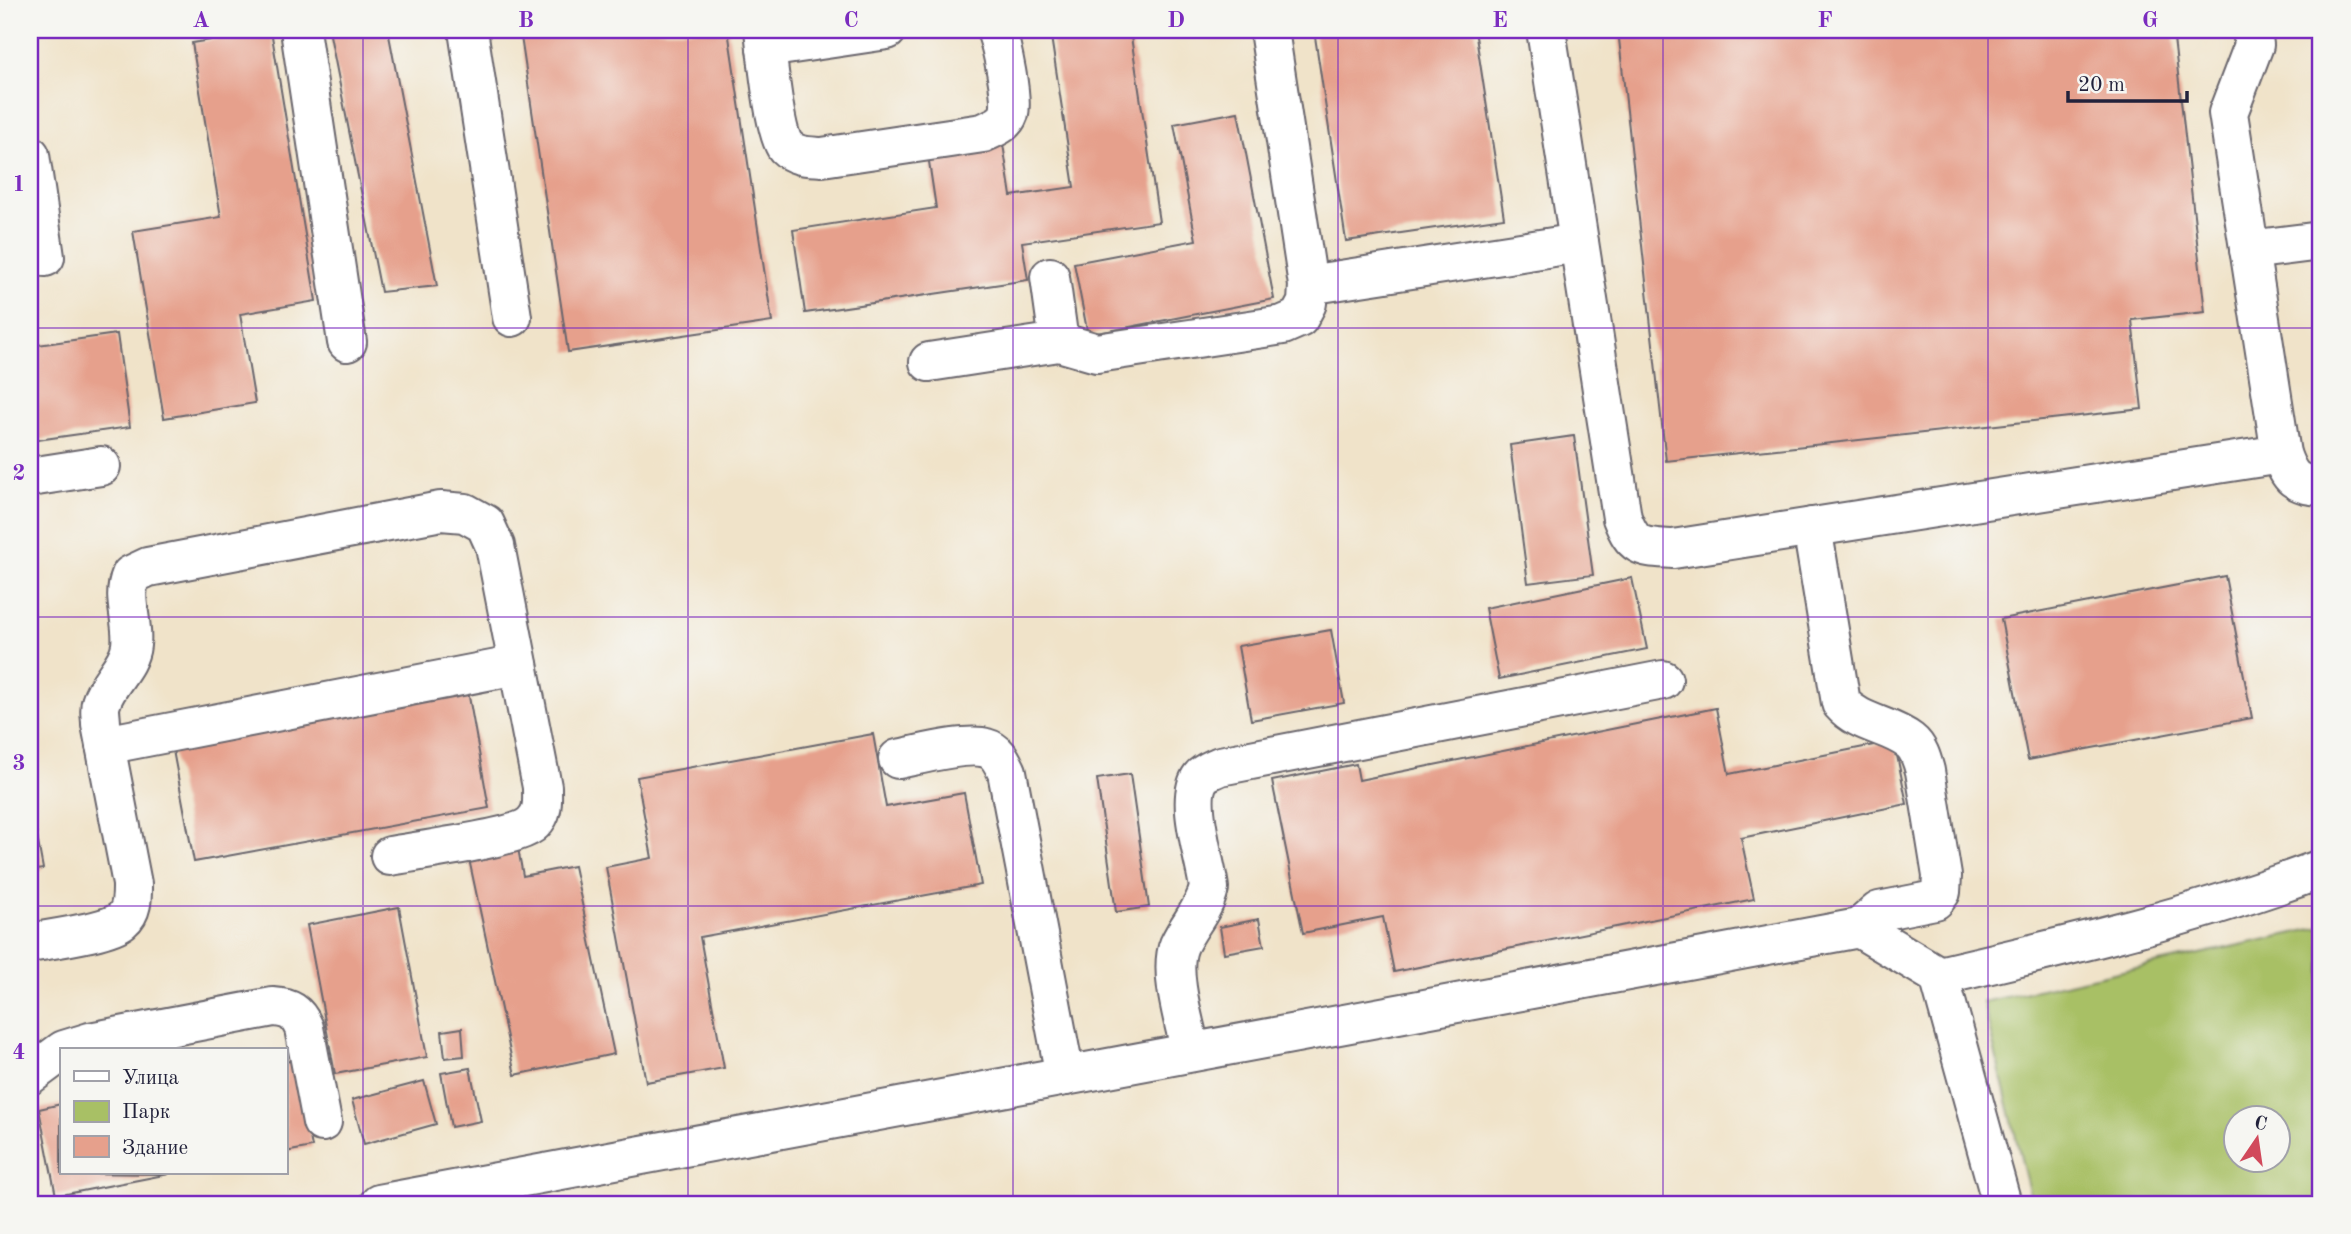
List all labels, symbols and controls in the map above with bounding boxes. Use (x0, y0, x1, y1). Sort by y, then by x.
text: A (192, 9, 210, 32)
text: B (518, 9, 534, 32)
text: C (843, 9, 859, 32)
text: D (1167, 9, 1185, 32)
text: E (1492, 9, 1508, 32)
text: F (1817, 9, 1833, 32)
text: G (2142, 9, 2158, 32)
scale bar (2068, 60, 2186, 104)
text: 20 m (2078, 75, 2125, 96)
text: 1 (12, 173, 26, 196)
text: 2 (12, 462, 26, 485)
text: 3 (12, 752, 26, 775)
text: 4 (12, 1041, 26, 1064)
legend (60, 1048, 287, 1174)
text: Улица (122, 1068, 179, 1089)
text: Парк (122, 1102, 171, 1123)
north arrow (2222, 1104, 2292, 1174)
text: С (2252, 1114, 2269, 1136)
text: Здание (122, 1138, 188, 1159)

